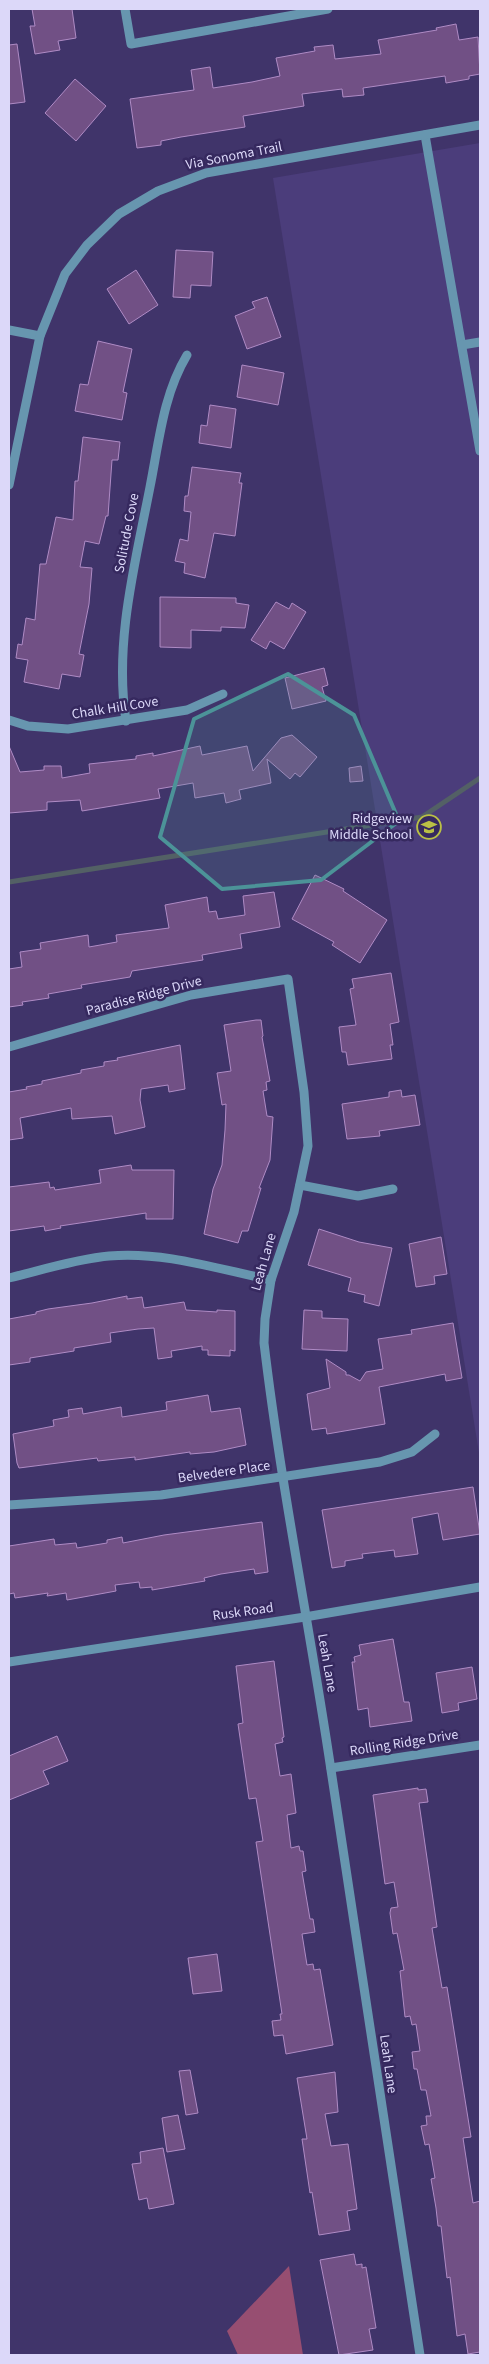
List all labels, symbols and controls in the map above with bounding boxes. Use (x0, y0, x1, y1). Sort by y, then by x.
street label: Via Sonoma Trail (184, 137, 284, 175)
street label: Solitude Cove (109, 491, 145, 575)
street label: Chalk Hill Cove (70, 691, 160, 725)
place label: Ridgeview Middle School (329, 809, 412, 845)
school or university icon: Ridgeview Middle School (416, 814, 442, 840)
street label: Paradise Ridge Drive (84, 971, 204, 1021)
street label: Leah Lane (246, 1231, 282, 1293)
street label: Belvedere Place (177, 1456, 271, 1488)
street label: Rusk Road (211, 1598, 275, 1626)
street label: Leah Lane (312, 1632, 342, 1694)
street label: Rolling Ridge Drive (348, 1725, 460, 1761)
street label: Leah Lane (374, 2033, 402, 2095)

